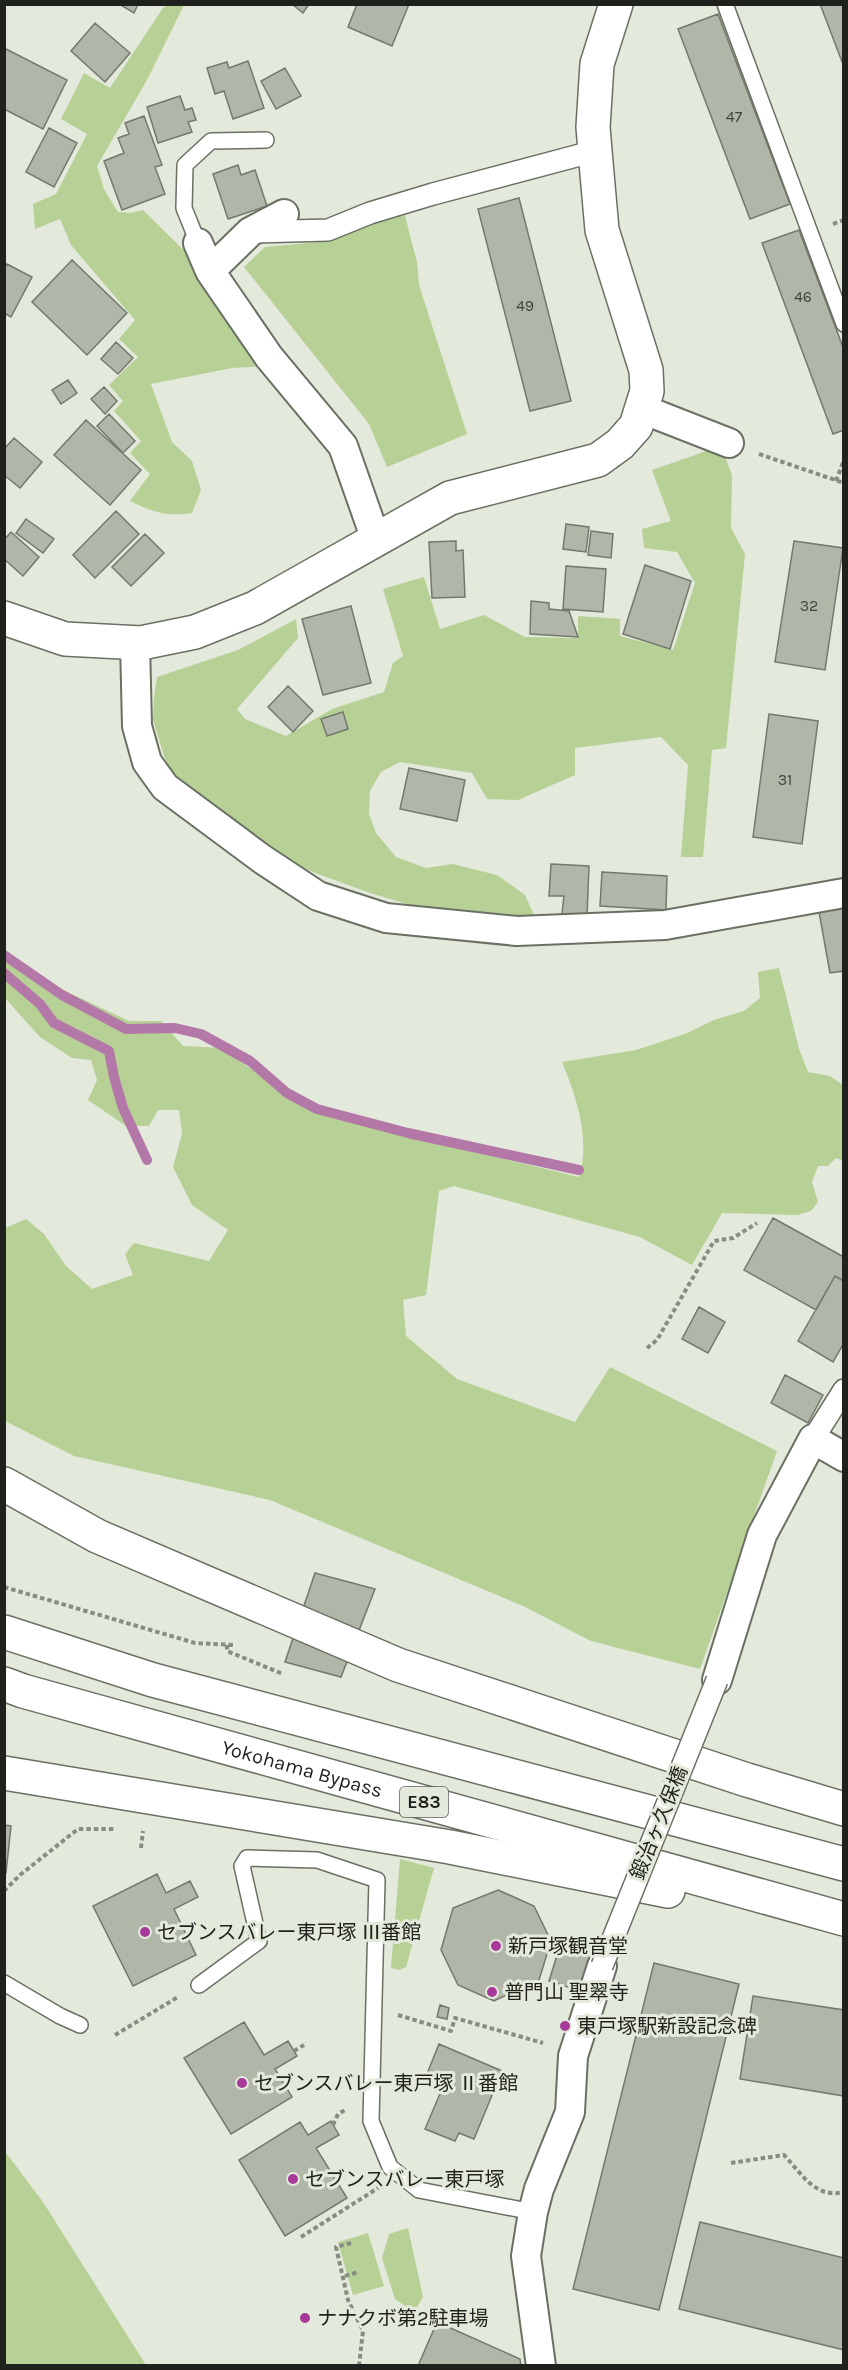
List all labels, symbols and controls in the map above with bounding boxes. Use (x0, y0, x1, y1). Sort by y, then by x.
house number: 47 (726, 107, 743, 126)
house number: 46 (794, 287, 812, 306)
house number: 49 (516, 296, 534, 315)
house number: 32 (800, 596, 818, 615)
house number: 31 (778, 770, 792, 789)
street label: Yokohama Bypass (219, 1735, 385, 1802)
street label: 鍛治ヶ久保橋 (626, 1763, 692, 1883)
road number: E83 (400, 1787, 448, 1817)
place label: セブンスバレー東戸塚 Ⅲ番館 (157, 1921, 421, 1944)
marker: セブンスバレー東戸塚 Ⅲ番館 (138, 1925, 152, 1939)
place label: 新戸塚観音堂 (508, 1935, 628, 1958)
marker: 新戸塚観音堂 (489, 1939, 503, 1953)
place label: 普門山 聖翠寺 (504, 1981, 629, 2004)
marker: 普門山 聖翠寺 (485, 1985, 499, 1999)
place label: 東戸塚駅新設記念碑 (577, 2015, 757, 2038)
marker: 東戸塚駅新設記念碑 (558, 2019, 572, 2033)
place label: セブンスバレー東戸塚 Ⅱ番館 (254, 2072, 518, 2095)
marker: セブンスバレー東戸塚 Ⅱ番館 (235, 2076, 249, 2090)
place label: セブンスバレー東戸塚 (305, 2168, 505, 2191)
marker: セブンスバレー東戸塚 (286, 2172, 300, 2186)
place label: ナナクボ第2駐車場 (317, 2307, 489, 2330)
marker: ナナクボ第2駐車場 (298, 2311, 312, 2325)

